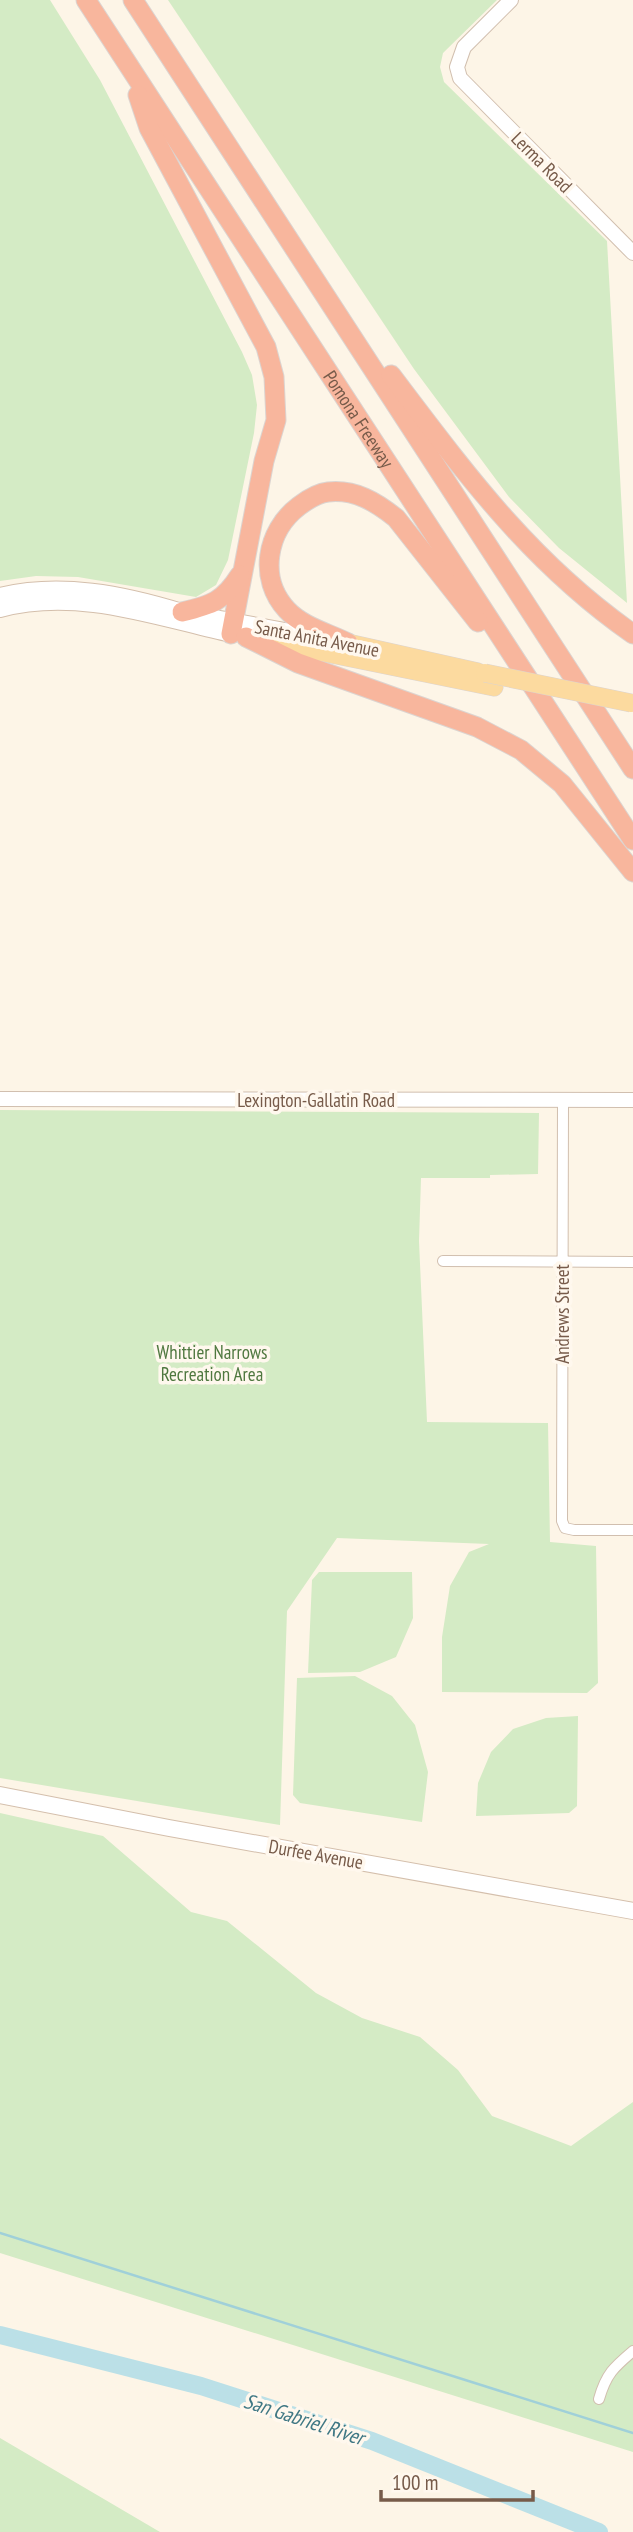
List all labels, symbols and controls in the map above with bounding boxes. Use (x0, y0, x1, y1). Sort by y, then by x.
street label: Lerma Road (506, 126, 578, 198)
street label: Pomona Freeway (318, 366, 400, 473)
street label: Santa Anita Avenue (253, 614, 381, 662)
street label: Lexington-Gallatin Road (237, 1088, 395, 1112)
street label: Andrews Street (550, 1264, 574, 1364)
park label: Whittier Narrows Recreation Area (157, 1340, 267, 1386)
street label: Durfee Avenue (267, 1834, 365, 1874)
water label: San Gabriel River (241, 2387, 370, 2452)
scale bar (381, 2458, 533, 2502)
text: 100 m (392, 2469, 438, 2496)

